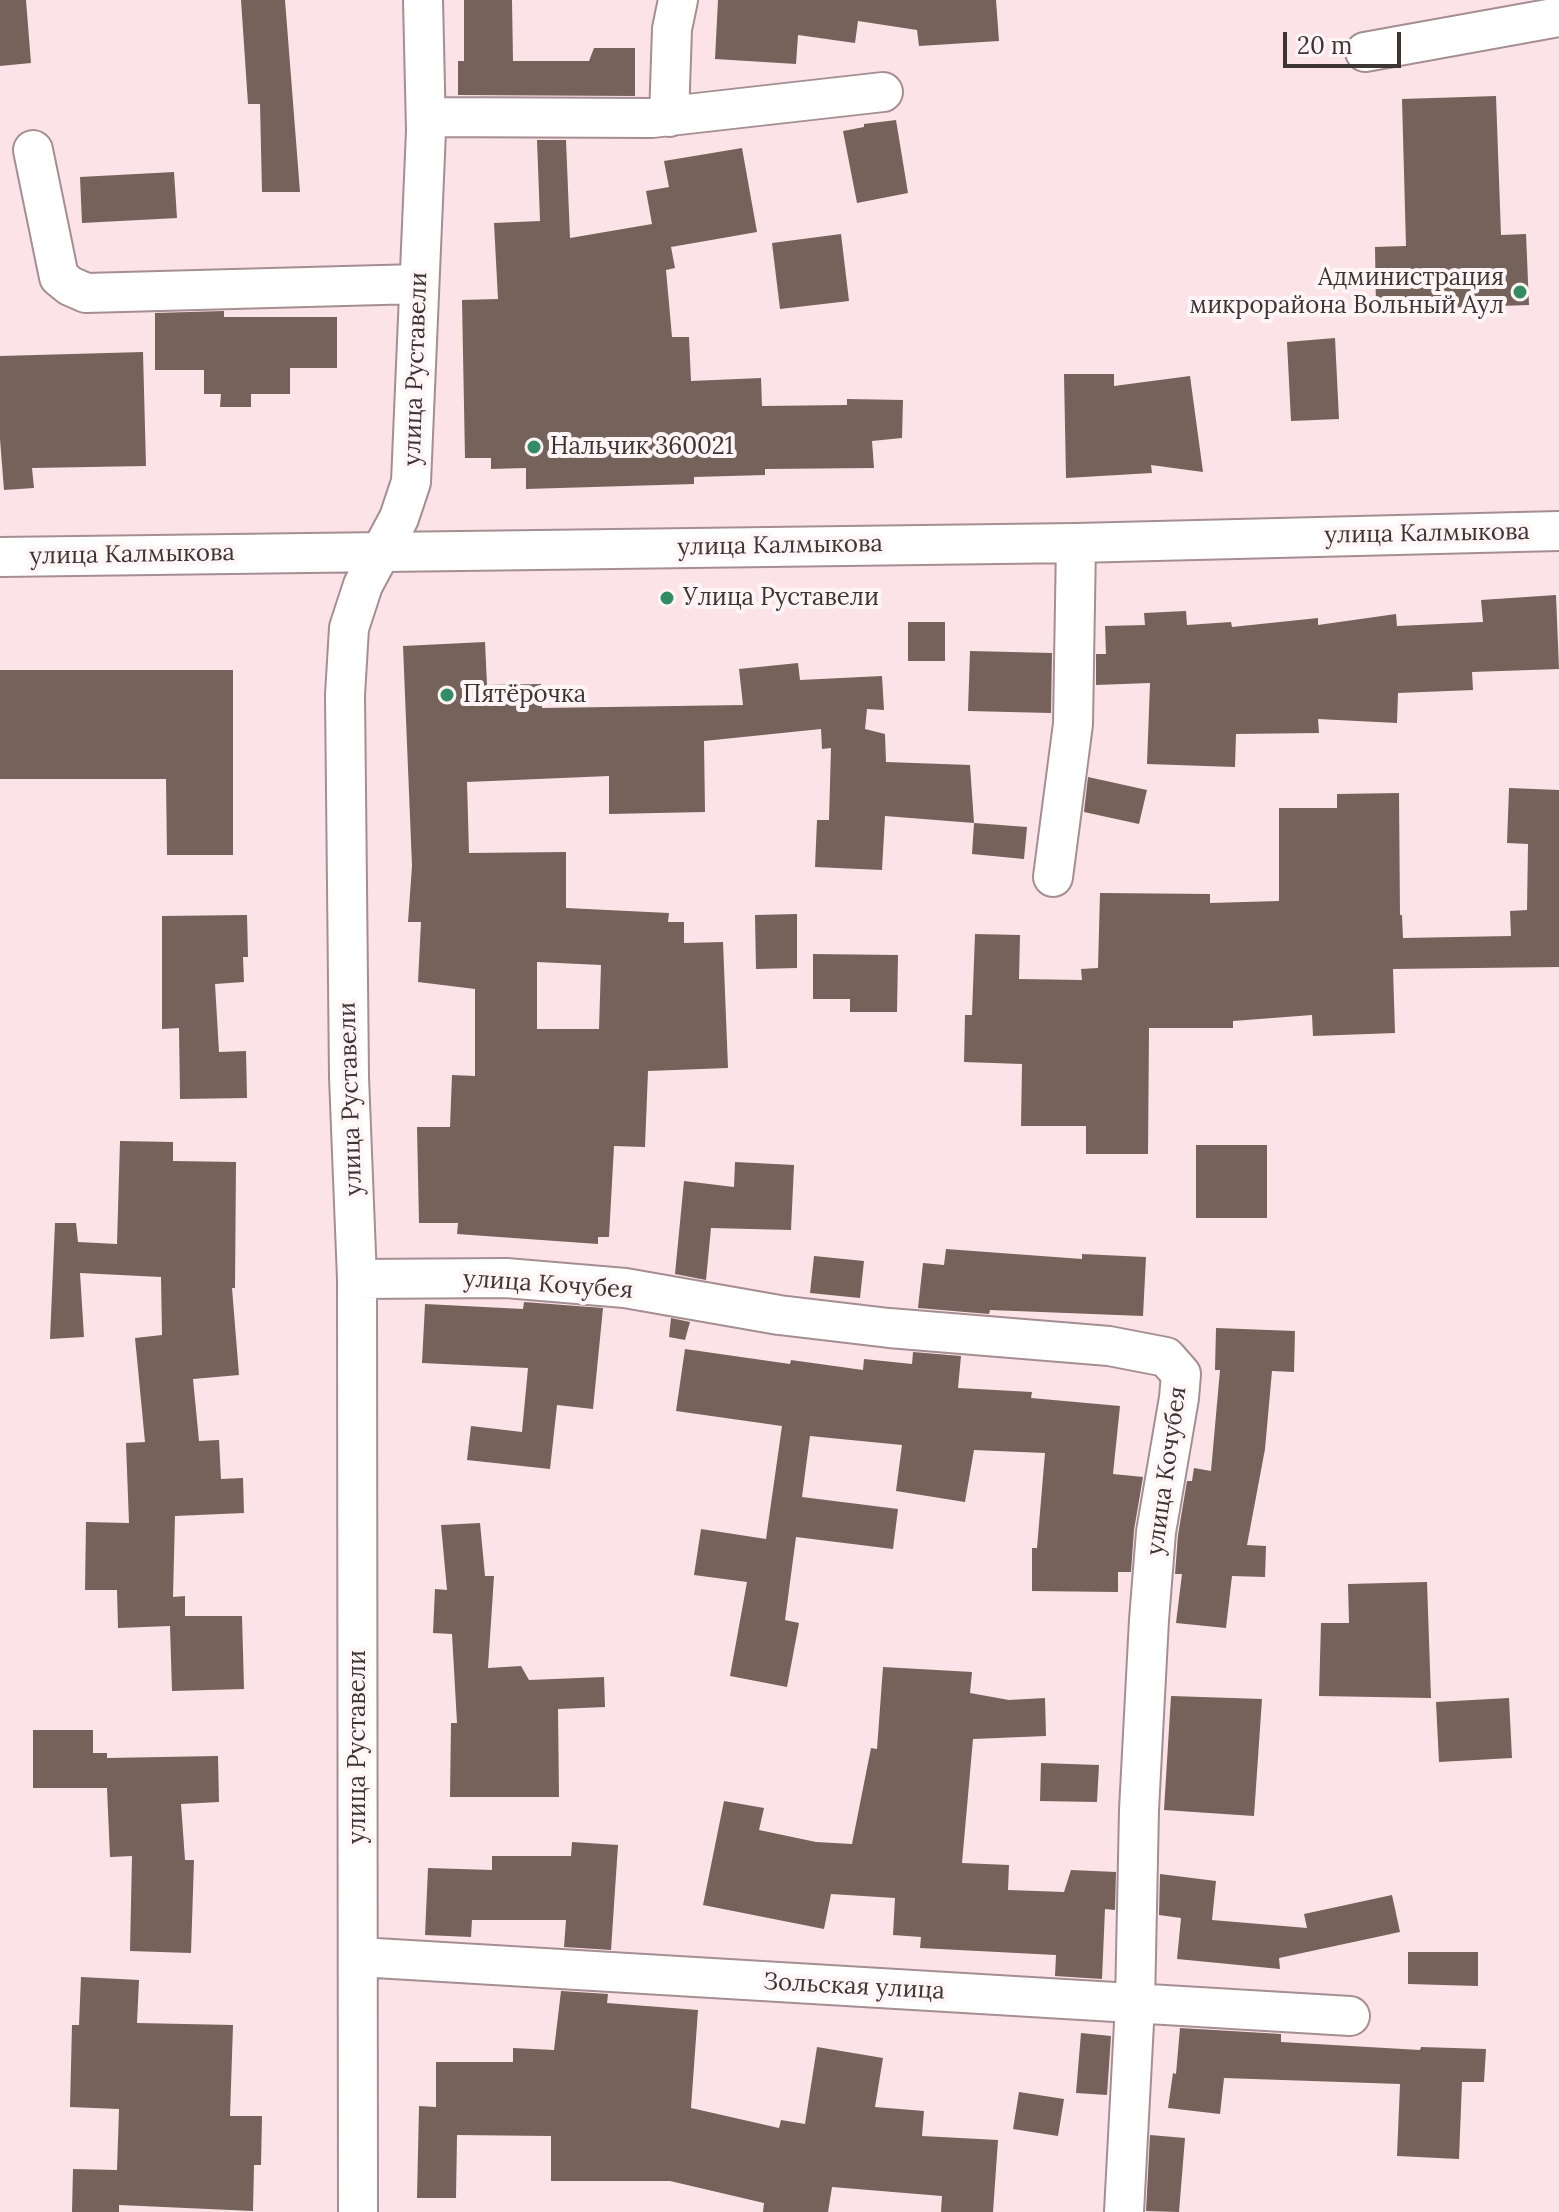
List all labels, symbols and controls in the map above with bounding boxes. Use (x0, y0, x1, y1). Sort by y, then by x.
scale bar (1287, 16, 1405, 66)
text: 20 m (1297, 30, 1353, 61)
place label: Администрация микрорайона Вольный Аул (1190, 264, 1504, 320)
street label: улица Руставели (398, 272, 434, 466)
marker: Администрация микрорайона Вольный Аул (1511, 283, 1529, 301)
place label: Нальчик 360021 (550, 433, 733, 461)
marker: Нальчик 360021 (525, 438, 543, 456)
street label: улица Калмыкова (1324, 518, 1530, 550)
street label: улица Калмыкова (677, 530, 883, 562)
street label: улица Калмыкова (29, 539, 235, 571)
place label: Улица Руставели (683, 584, 879, 612)
marker: Улица Руставели (658, 589, 676, 607)
place label: Пятёрочка (463, 681, 586, 709)
marker: Пятёрочка (438, 686, 456, 704)
street label: улица Руставели (333, 1002, 369, 1196)
street label: улица Кочубея (462, 1265, 634, 1305)
street label: улица Кочубея (1141, 1385, 1193, 1557)
street label: улица Руставели (344, 1650, 372, 1844)
street label: Зольская улица (763, 1968, 945, 2006)

